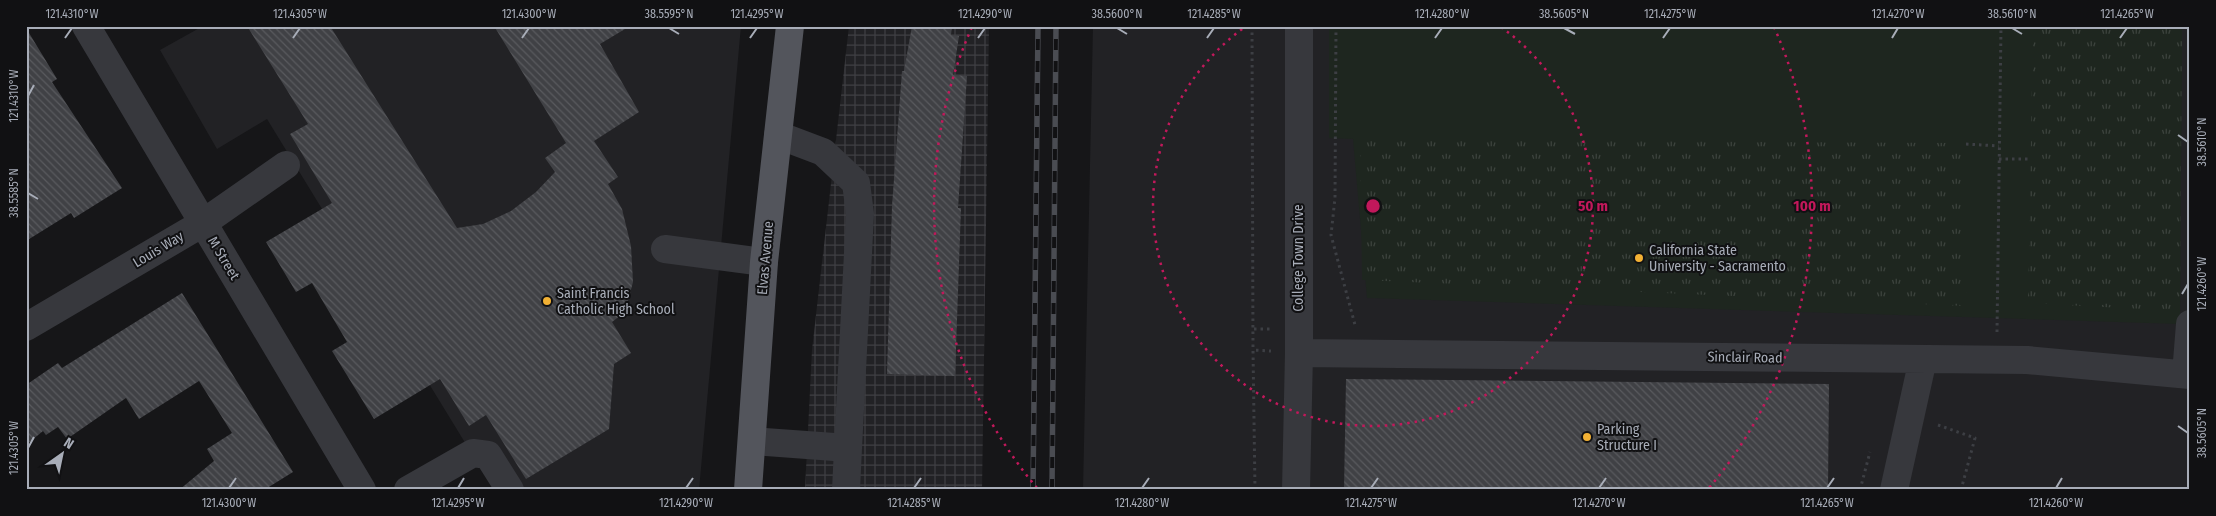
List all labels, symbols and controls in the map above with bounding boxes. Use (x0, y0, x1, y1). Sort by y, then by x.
text: 121.4310°W (46, 7, 98, 21)
text: 121.4305°W (273, 7, 327, 21)
text: 121.4300°W (502, 7, 556, 21)
text: 38.5595°N (645, 7, 693, 21)
text: 121.4295°W (730, 7, 784, 21)
text: 121.4290°W (958, 7, 1012, 21)
text: 38.5600°N (1092, 7, 1142, 21)
text: 121.4285°W (1187, 7, 1241, 21)
text: 121.4280°W (1415, 7, 1469, 21)
text: 38.5605°N (1539, 7, 1589, 21)
text: 121.4275°W (1644, 7, 1696, 21)
text: 121.4270°W (1872, 7, 1925, 21)
text: 38.5610°N (1988, 7, 2036, 21)
text: 121.4265°W (2100, 7, 2154, 21)
text: 121.4310°W (7, 70, 21, 122)
text: 38.5610°N (2195, 118, 2209, 166)
text: 38.5585°N (7, 168, 21, 218)
centre of rings (1364, 197, 1382, 215)
text: 50 m (1578, 197, 1608, 215)
text: 100 m (1793, 197, 1831, 215)
street label: College Town Drive (1290, 204, 1307, 312)
street label: Elvas Avenue (754, 220, 777, 296)
street label: Louis Way (130, 227, 187, 271)
street label: M Street (204, 233, 243, 283)
place label: California State University - Sacramento (1649, 242, 1786, 275)
marker: California State University - Sacramento (1633, 252, 1645, 264)
text: 121.4260°W (2195, 257, 2209, 311)
place label: Saint Francis Catholic High School (557, 285, 675, 318)
marker: Saint Francis Catholic High School (541, 295, 553, 307)
street label: Sinclair Road (1707, 348, 1783, 367)
text: 38.5605°N (2195, 408, 2209, 458)
text: 121.4305°W (7, 421, 21, 475)
place label: Parking Structure I (1597, 421, 1657, 454)
north arrow (38, 428, 88, 478)
marker: Parking Structure I (1581, 431, 1593, 443)
text: N (61, 434, 77, 453)
text: 121.4300°W (202, 496, 256, 510)
text: 121.4295°W (431, 496, 485, 510)
text: 121.4290°W (659, 496, 713, 510)
text: 121.4285°W (887, 496, 941, 510)
text: 121.4280°W (1115, 496, 1169, 510)
text: 121.4275°W (1345, 496, 1397, 510)
text: 121.4270°W (1573, 496, 1626, 510)
text: 121.4265°W (1800, 496, 1854, 510)
text: 121.4260°W (2029, 496, 2083, 510)

